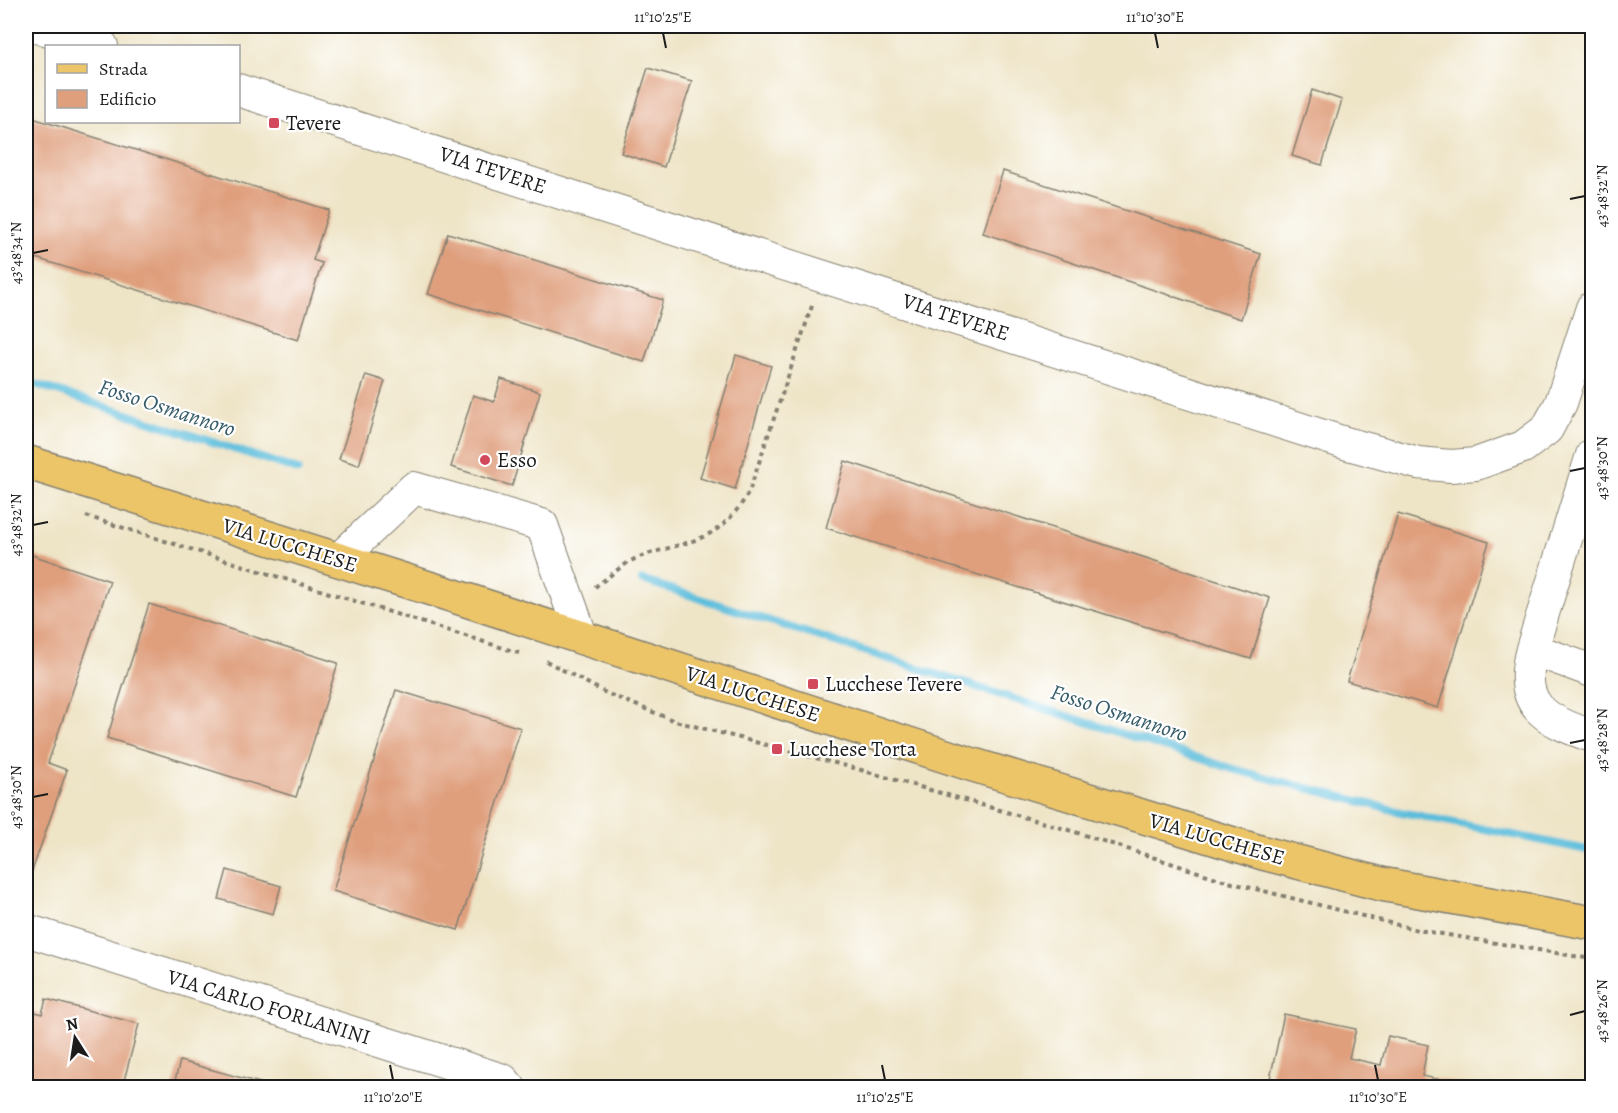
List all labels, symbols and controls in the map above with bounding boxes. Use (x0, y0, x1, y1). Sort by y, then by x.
text: 11°10'25"E (634, 7, 692, 27)
text: 11°10'30"E (1126, 7, 1184, 27)
legend (45, 45, 240, 123)
text: Strada (99, 57, 148, 81)
text: Edificio (99, 87, 156, 111)
place label: Tevere (286, 109, 341, 137)
marker: Tevere (267, 116, 281, 130)
street label: VIA TEVERE (435, 139, 550, 200)
text: 43°48'32"N (1592, 164, 1612, 227)
text: 43°48'34"N (6, 222, 26, 284)
street label: VIA TEVERE (898, 286, 1013, 347)
water label: Fosso Osmannoro (95, 372, 239, 444)
text: 43°48'30"N (1592, 436, 1612, 500)
place label: Esso (497, 446, 537, 474)
marker: Esso (478, 453, 492, 467)
text: 43°48'32"N (6, 493, 26, 556)
street label: VIA LUCCHESE (218, 511, 361, 579)
street label: VIA LUCCHESE (681, 659, 824, 729)
place label: Lucchese Tevere (825, 670, 962, 698)
marker: Lucchese Tevere (806, 677, 820, 691)
water label: Fosso Osmannoro (1047, 677, 1191, 749)
text: 43°48'28"N (1592, 708, 1612, 772)
place label: Lucchese Torta (789, 735, 917, 763)
marker: Lucchese Torta (770, 742, 784, 756)
text: 43°48'30"N (6, 765, 26, 829)
street label: VIA LUCCHESE (1145, 806, 1288, 872)
street label: VIA CARLO FORLANINI (163, 962, 374, 1051)
text: 43°48'26"N (1592, 979, 1612, 1043)
north arrow (45, 1008, 105, 1068)
text: N (64, 1012, 80, 1036)
text: 11°10'20"E (363, 1087, 423, 1107)
text: 11°10'25"E (856, 1087, 914, 1107)
text: 11°10'30"E (1349, 1087, 1407, 1107)

